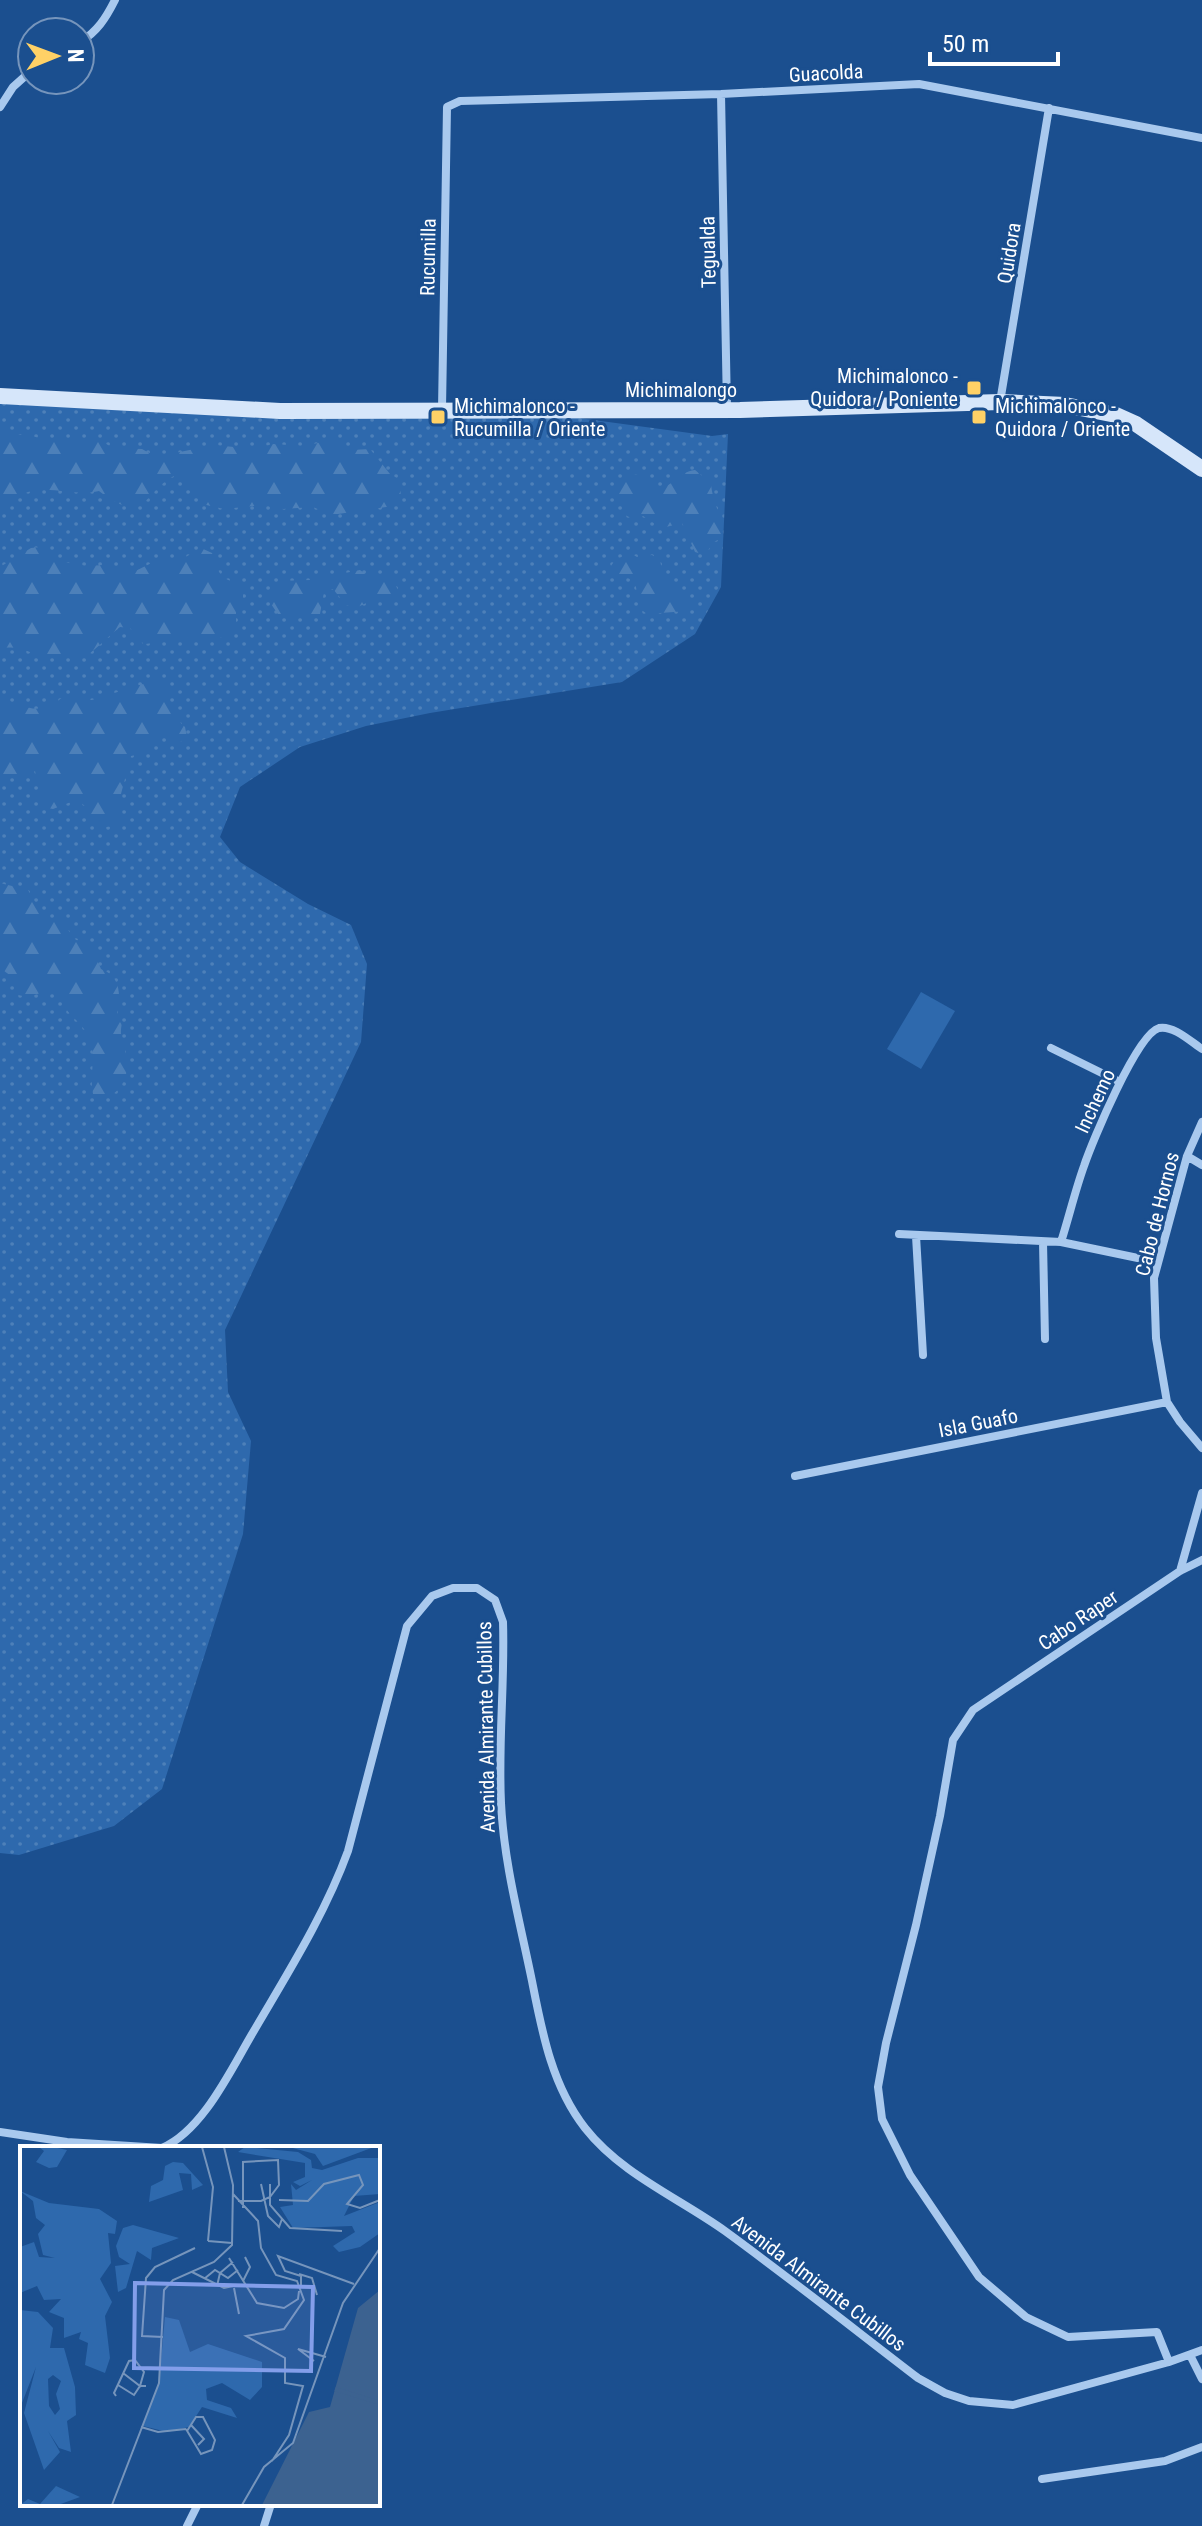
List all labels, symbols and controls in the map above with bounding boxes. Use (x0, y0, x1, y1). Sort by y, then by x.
north arrow (16, 16, 96, 96)
scale bar (930, 16, 1058, 66)
text: 50 m (942, 30, 989, 58)
text: N (63, 49, 88, 63)
street label: Guacolda (788, 59, 864, 87)
street label: Tegualda (695, 216, 721, 288)
street label: Rucumilla (415, 218, 441, 296)
street label: Quidora (992, 221, 1026, 285)
place label: Michimalonco - Quidora / Poniente (810, 364, 958, 411)
street label: Michimalongo (625, 378, 737, 402)
marker: Michimalonco - Quidora / Poniente (965, 379, 983, 397)
place label: Michimalonco - Rucumilla / Oriente (454, 394, 605, 441)
place label: Michimalonco - Quidora / Oriente (995, 394, 1130, 441)
marker: Michimalonco - Rucumilla / Oriente (429, 408, 447, 426)
marker: Michimalonco - Quidora / Oriente (970, 408, 988, 426)
street label: Inchemo (1070, 1065, 1120, 1137)
street label: Cabo de Hornos (1130, 1150, 1184, 1278)
street label: Isla Guafo (936, 1404, 1020, 1442)
street label: Cabo Raper (1034, 1585, 1122, 1655)
street label: Avenida Almirante Cubillos (472, 1621, 500, 1833)
inset map (20, 2146, 380, 2506)
street label: Avenida Almirante Cubillos (727, 2210, 911, 2356)

